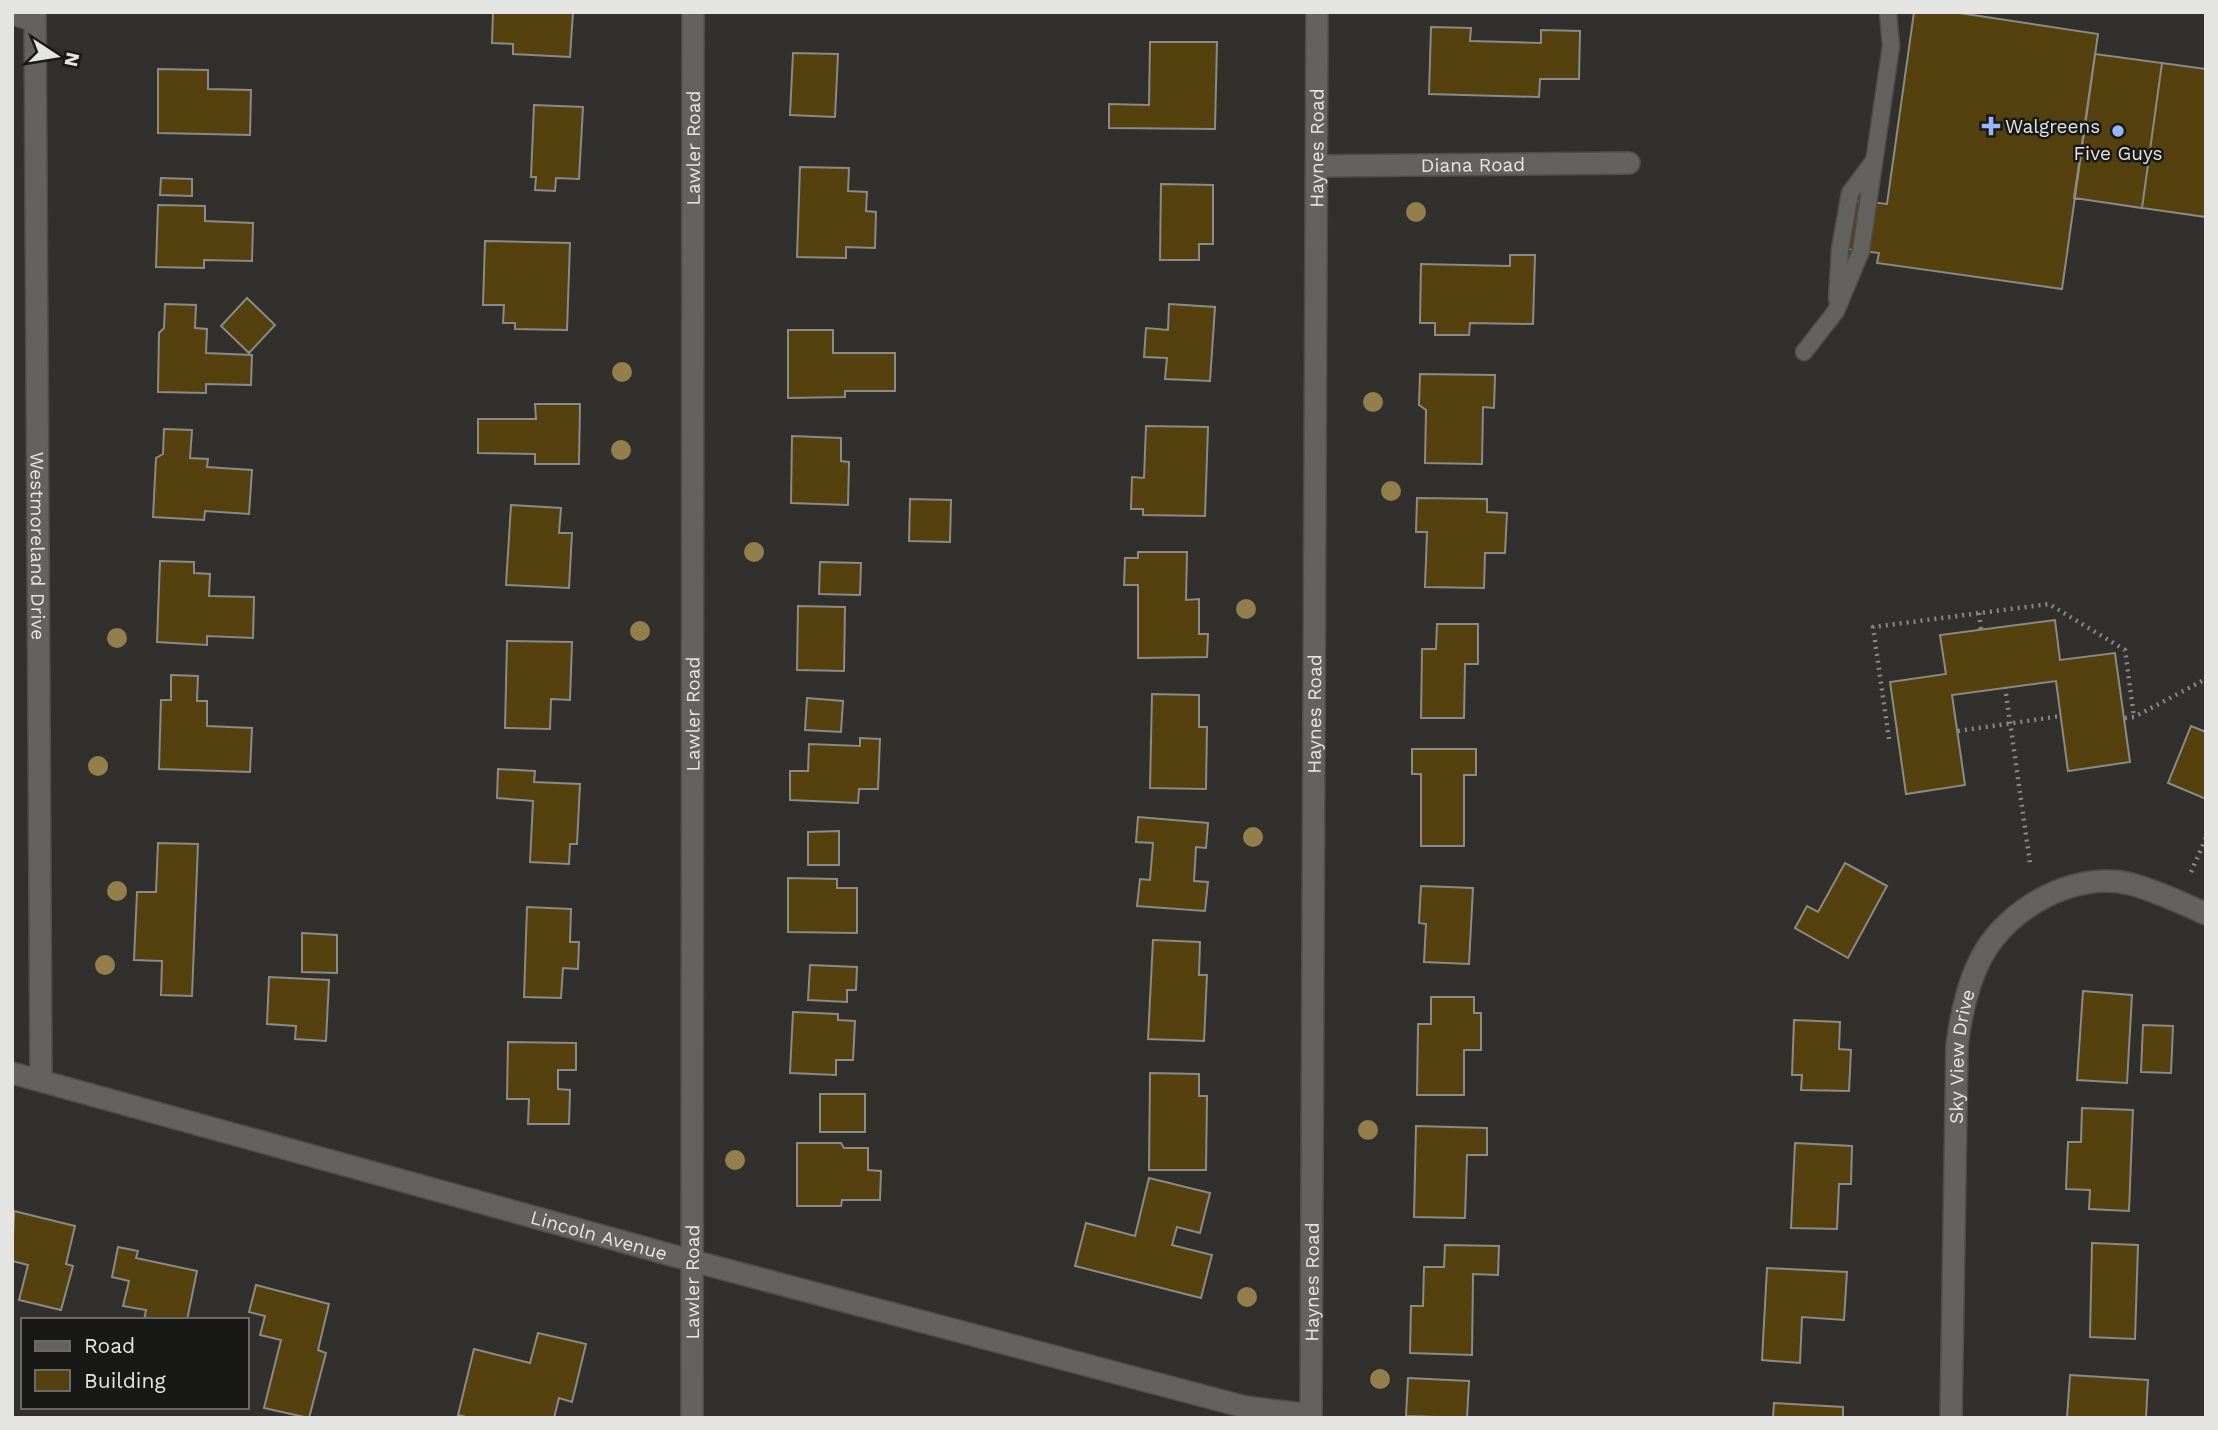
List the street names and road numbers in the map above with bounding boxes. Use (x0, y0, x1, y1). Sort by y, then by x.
street label: Haynes Road (1305, 88, 1328, 208)
street label: Lawler Road (681, 91, 704, 205)
street label: Diana Road (1421, 152, 1525, 177)
street label: Westmoreland Drive (26, 452, 50, 640)
street label: Haynes Road (1302, 654, 1326, 774)
street label: Lawler Road (681, 657, 704, 771)
street label: Sky View Drive (1944, 986, 1979, 1124)
street label: Lincoln Avenue (528, 1205, 670, 1265)
street label: Haynes Road (1300, 1222, 1323, 1342)
street label: Lawler Road (681, 1225, 704, 1339)

